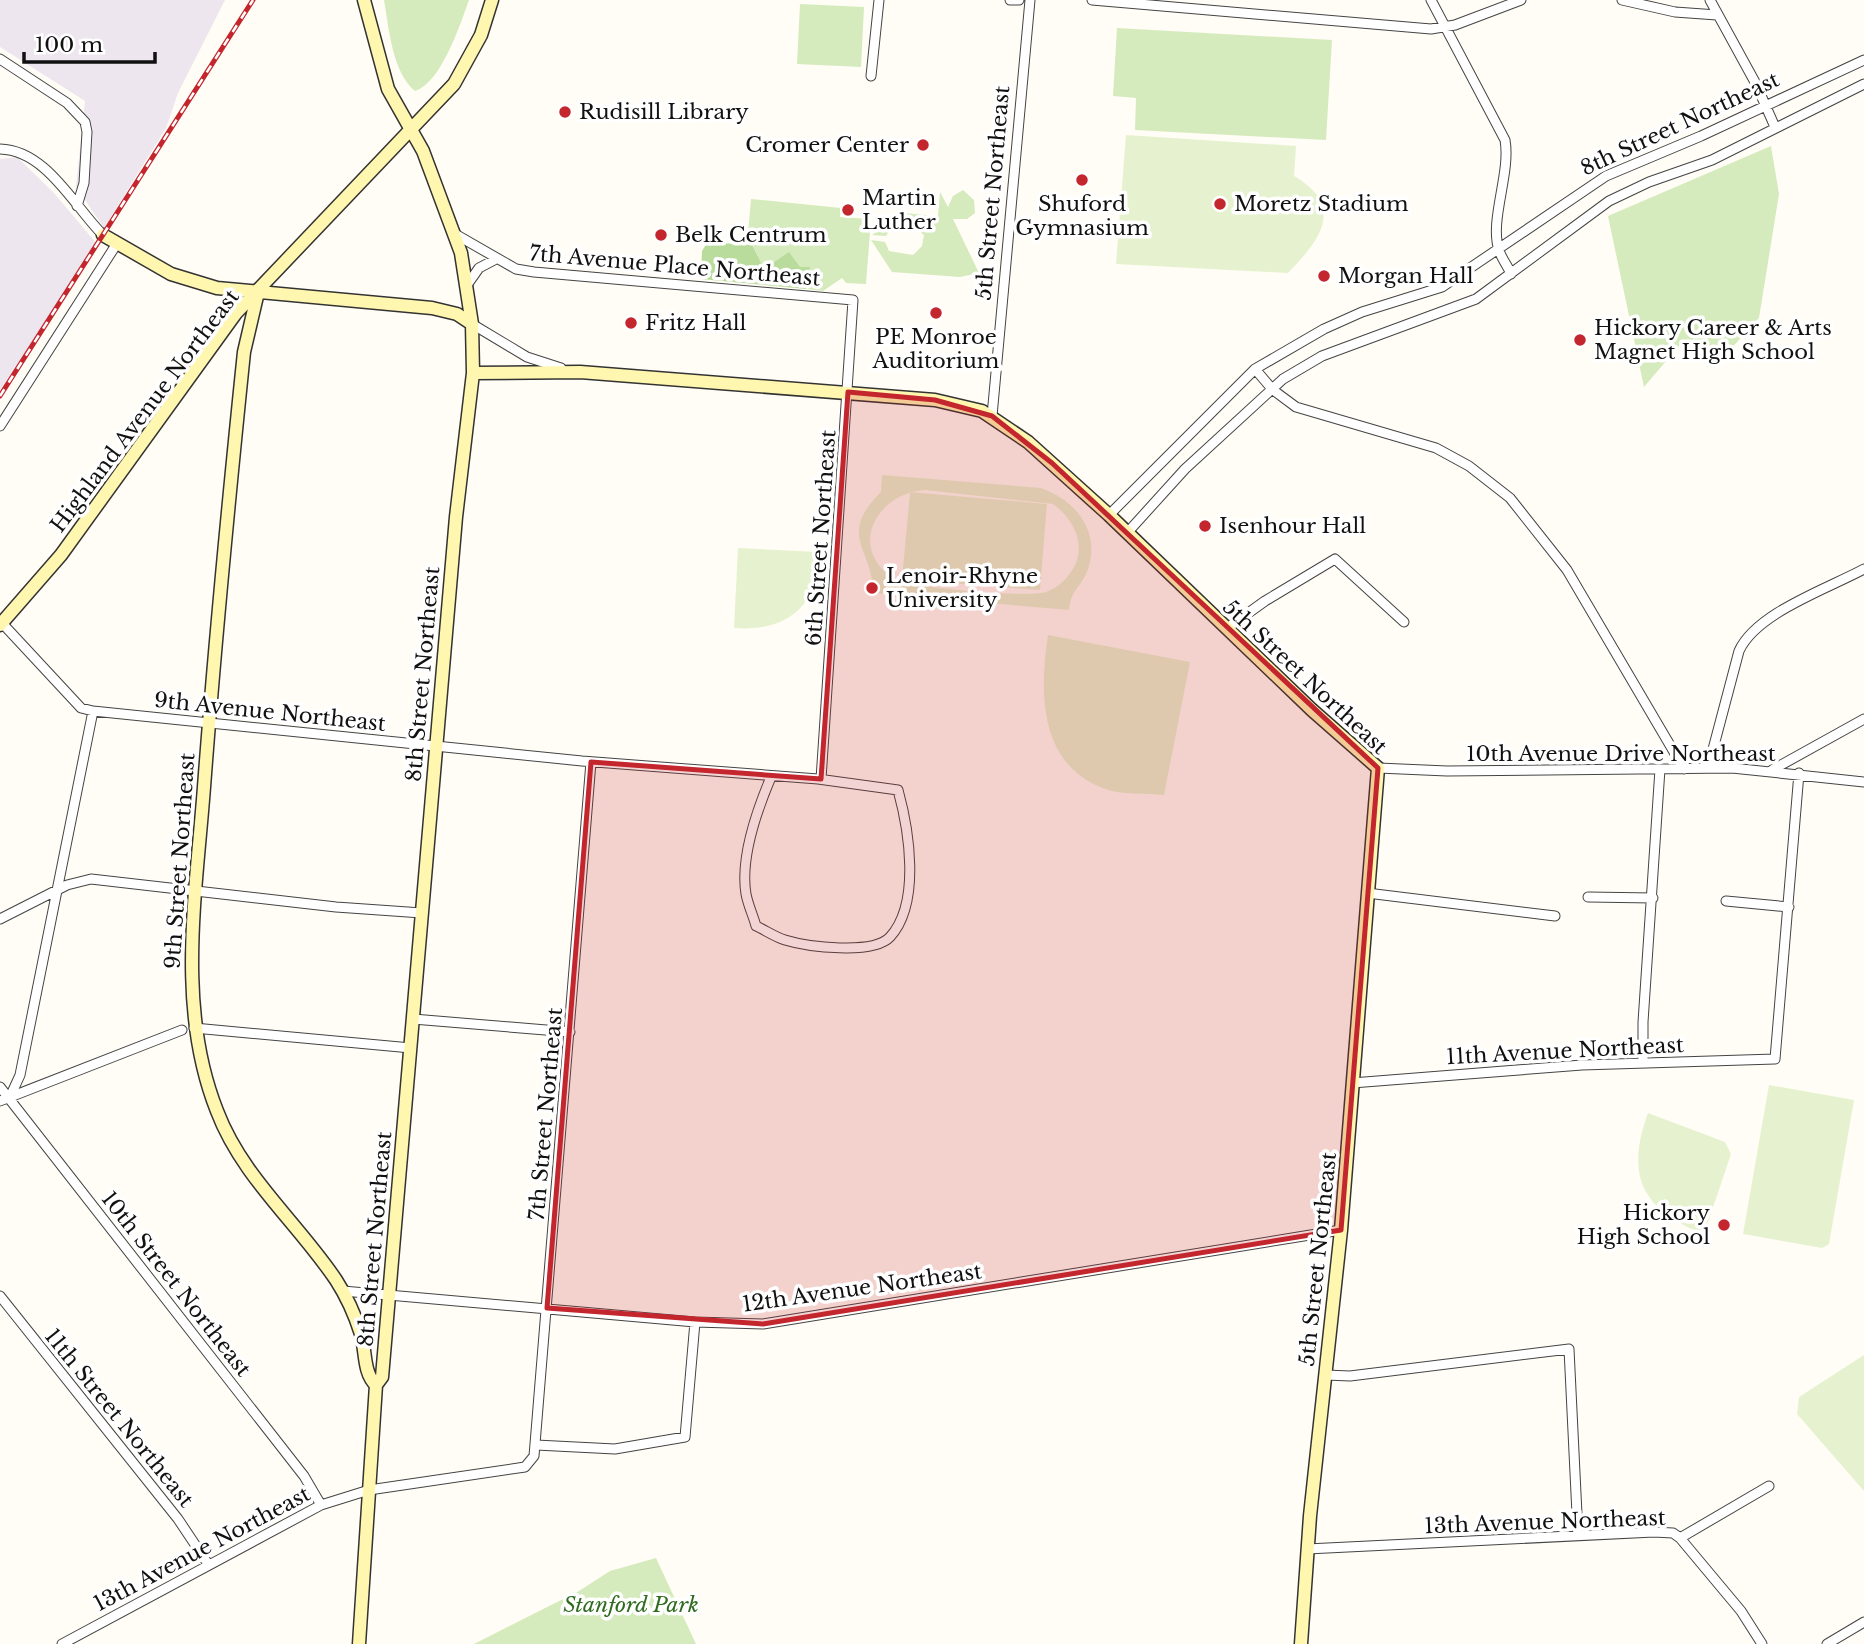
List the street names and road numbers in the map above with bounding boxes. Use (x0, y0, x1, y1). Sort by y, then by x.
street label: 8th Street Northeast (1577, 67, 1783, 181)
street label: 5th Street Northeast (971, 85, 1015, 301)
street label: 7th Avenue Place Northeast (528, 240, 822, 292)
street label: Highland Avenue Northeast (45, 284, 245, 538)
street label: 6th Street Northeast (800, 429, 842, 647)
street label: 8th Street Northeast (401, 565, 445, 783)
street label: 5th Street Northeast (1217, 594, 1393, 760)
street label: 9th Avenue Northeast (153, 687, 387, 737)
street label: 10th Avenue Drive Northeast (1466, 741, 1776, 767)
street label: 9th Street Northeast (159, 752, 201, 970)
street label: 7th Street Northeast (524, 1006, 568, 1222)
street label: 11th Avenue Northeast (1446, 1032, 1685, 1070)
street label: 8th Street Northeast (353, 1130, 397, 1348)
street label: 5th Street Northeast (1294, 1151, 1342, 1367)
street label: 10th Street Northeast (96, 1186, 256, 1382)
street label: 12th Avenue Northeast (741, 1258, 983, 1318)
street label: 11th Street Northeast (39, 1324, 199, 1512)
street label: 13th Avenue Northeast (89, 1481, 315, 1617)
street label: 13th Avenue Northeast (1424, 1505, 1666, 1539)

